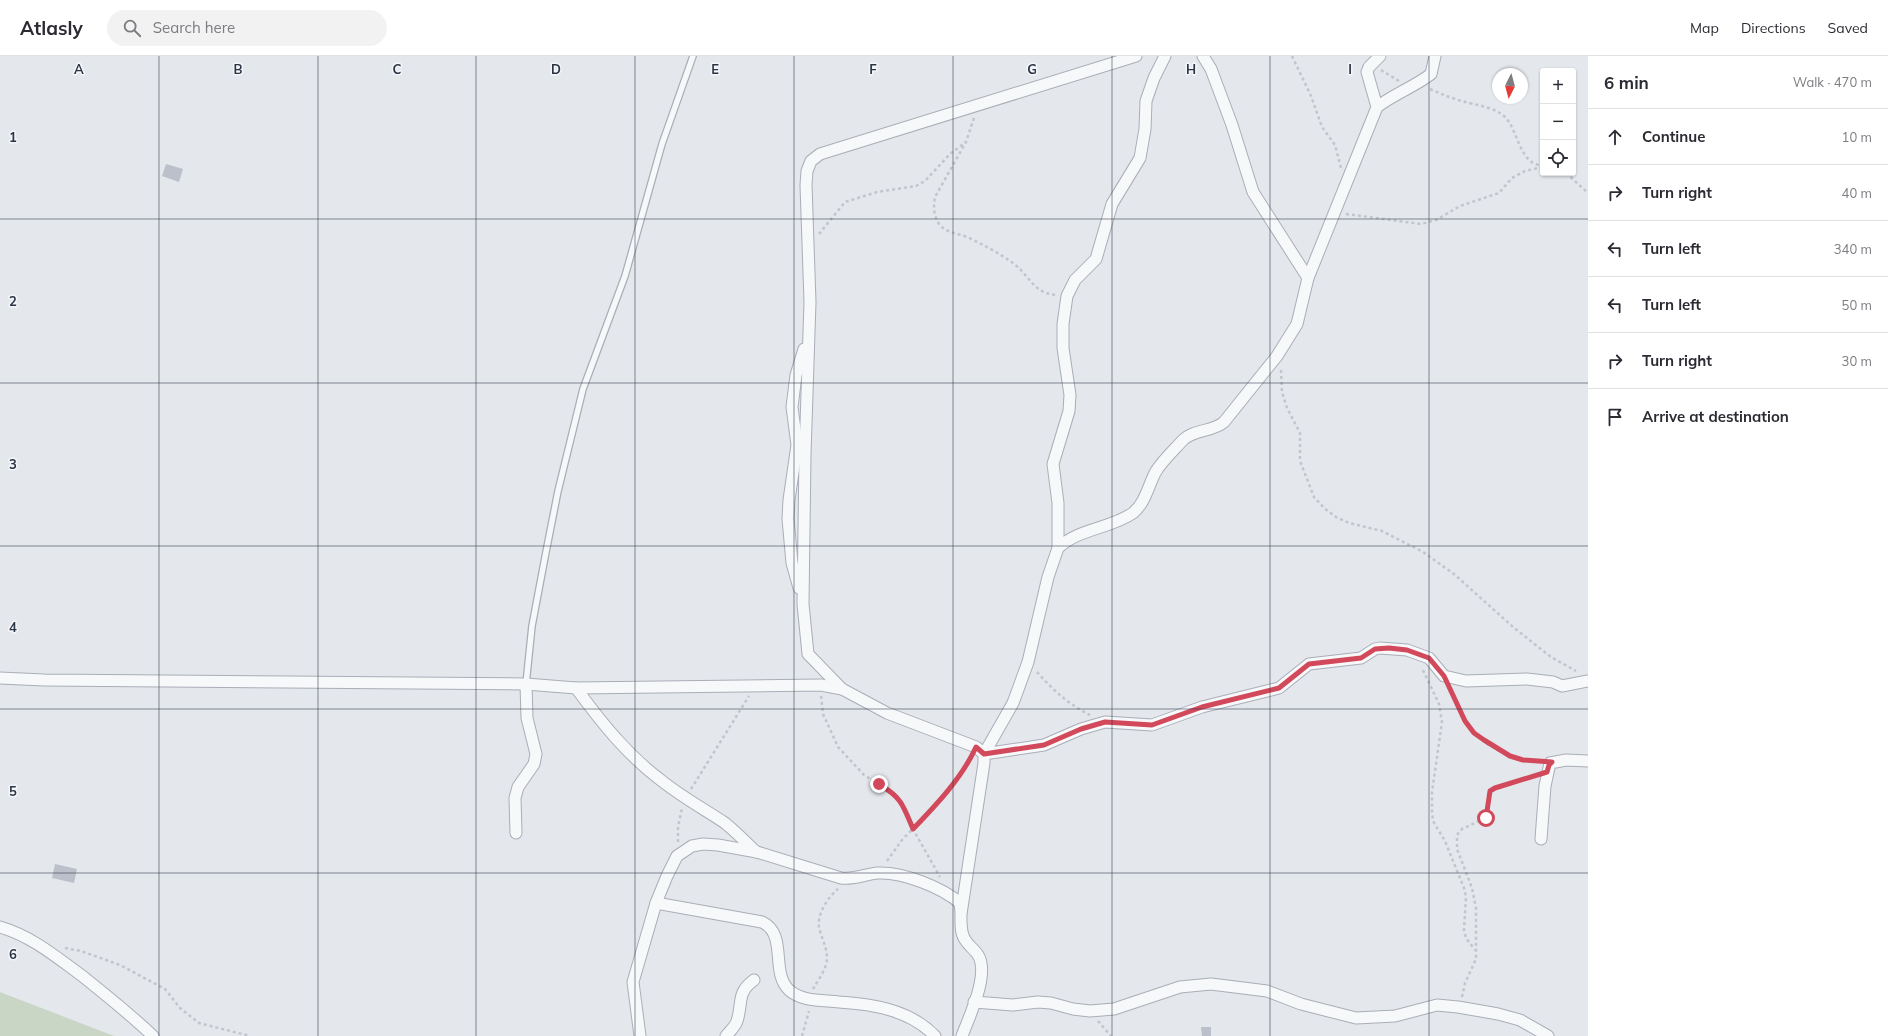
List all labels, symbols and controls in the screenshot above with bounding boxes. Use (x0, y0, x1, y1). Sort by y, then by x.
search box (107, 10, 387, 46)
text: Atlasly (20, 16, 83, 40)
icon: search (121, 17, 143, 39)
text: Search here (153, 18, 235, 37)
text: Map (1690, 19, 1719, 37)
text: Directions (1741, 19, 1806, 37)
text: Saved (1828, 19, 1868, 37)
text: A (74, 61, 84, 77)
text: B (234, 61, 243, 77)
text: C (393, 61, 402, 77)
text: D (551, 61, 561, 77)
text: E (711, 61, 719, 77)
text: F (869, 61, 877, 77)
text: G (1027, 61, 1037, 77)
text: H (1186, 61, 1196, 77)
text: I (1348, 61, 1352, 77)
north arrow (1492, 68, 1528, 104)
map controls (1540, 68, 1576, 176)
button: + (1540, 68, 1576, 104)
text: 6 min (1604, 72, 1649, 93)
text: Walk · 470 m (1793, 74, 1872, 90)
button: − (1540, 104, 1576, 140)
icon: ahead (1604, 126, 1626, 148)
text: Continue (1642, 127, 1705, 146)
text: 1 (9, 129, 17, 145)
text: 10 m (1842, 129, 1872, 145)
button: locate (1540, 140, 1576, 176)
icon: right (1604, 182, 1626, 204)
text: Turn right (1642, 183, 1712, 202)
text: 40 m (1842, 185, 1872, 201)
icon: left (1604, 238, 1626, 260)
text: Turn left (1642, 239, 1701, 258)
text: 340 m (1834, 241, 1872, 257)
text: 2 (9, 293, 17, 309)
icon: left (1604, 294, 1626, 316)
text: Turn left (1642, 295, 1701, 314)
text: 50 m (1842, 297, 1872, 313)
icon: right (1604, 350, 1626, 372)
text: Turn right (1642, 351, 1712, 370)
text: 30 m (1842, 353, 1872, 369)
icon: arrive (1604, 406, 1626, 428)
text: Arrive at destination (1642, 407, 1789, 426)
text: 3 (9, 456, 17, 472)
text: 4 (9, 619, 17, 635)
route end (870, 775, 888, 793)
text: 5 (9, 783, 17, 799)
route start (1477, 809, 1495, 827)
text: 6 (9, 946, 17, 962)

